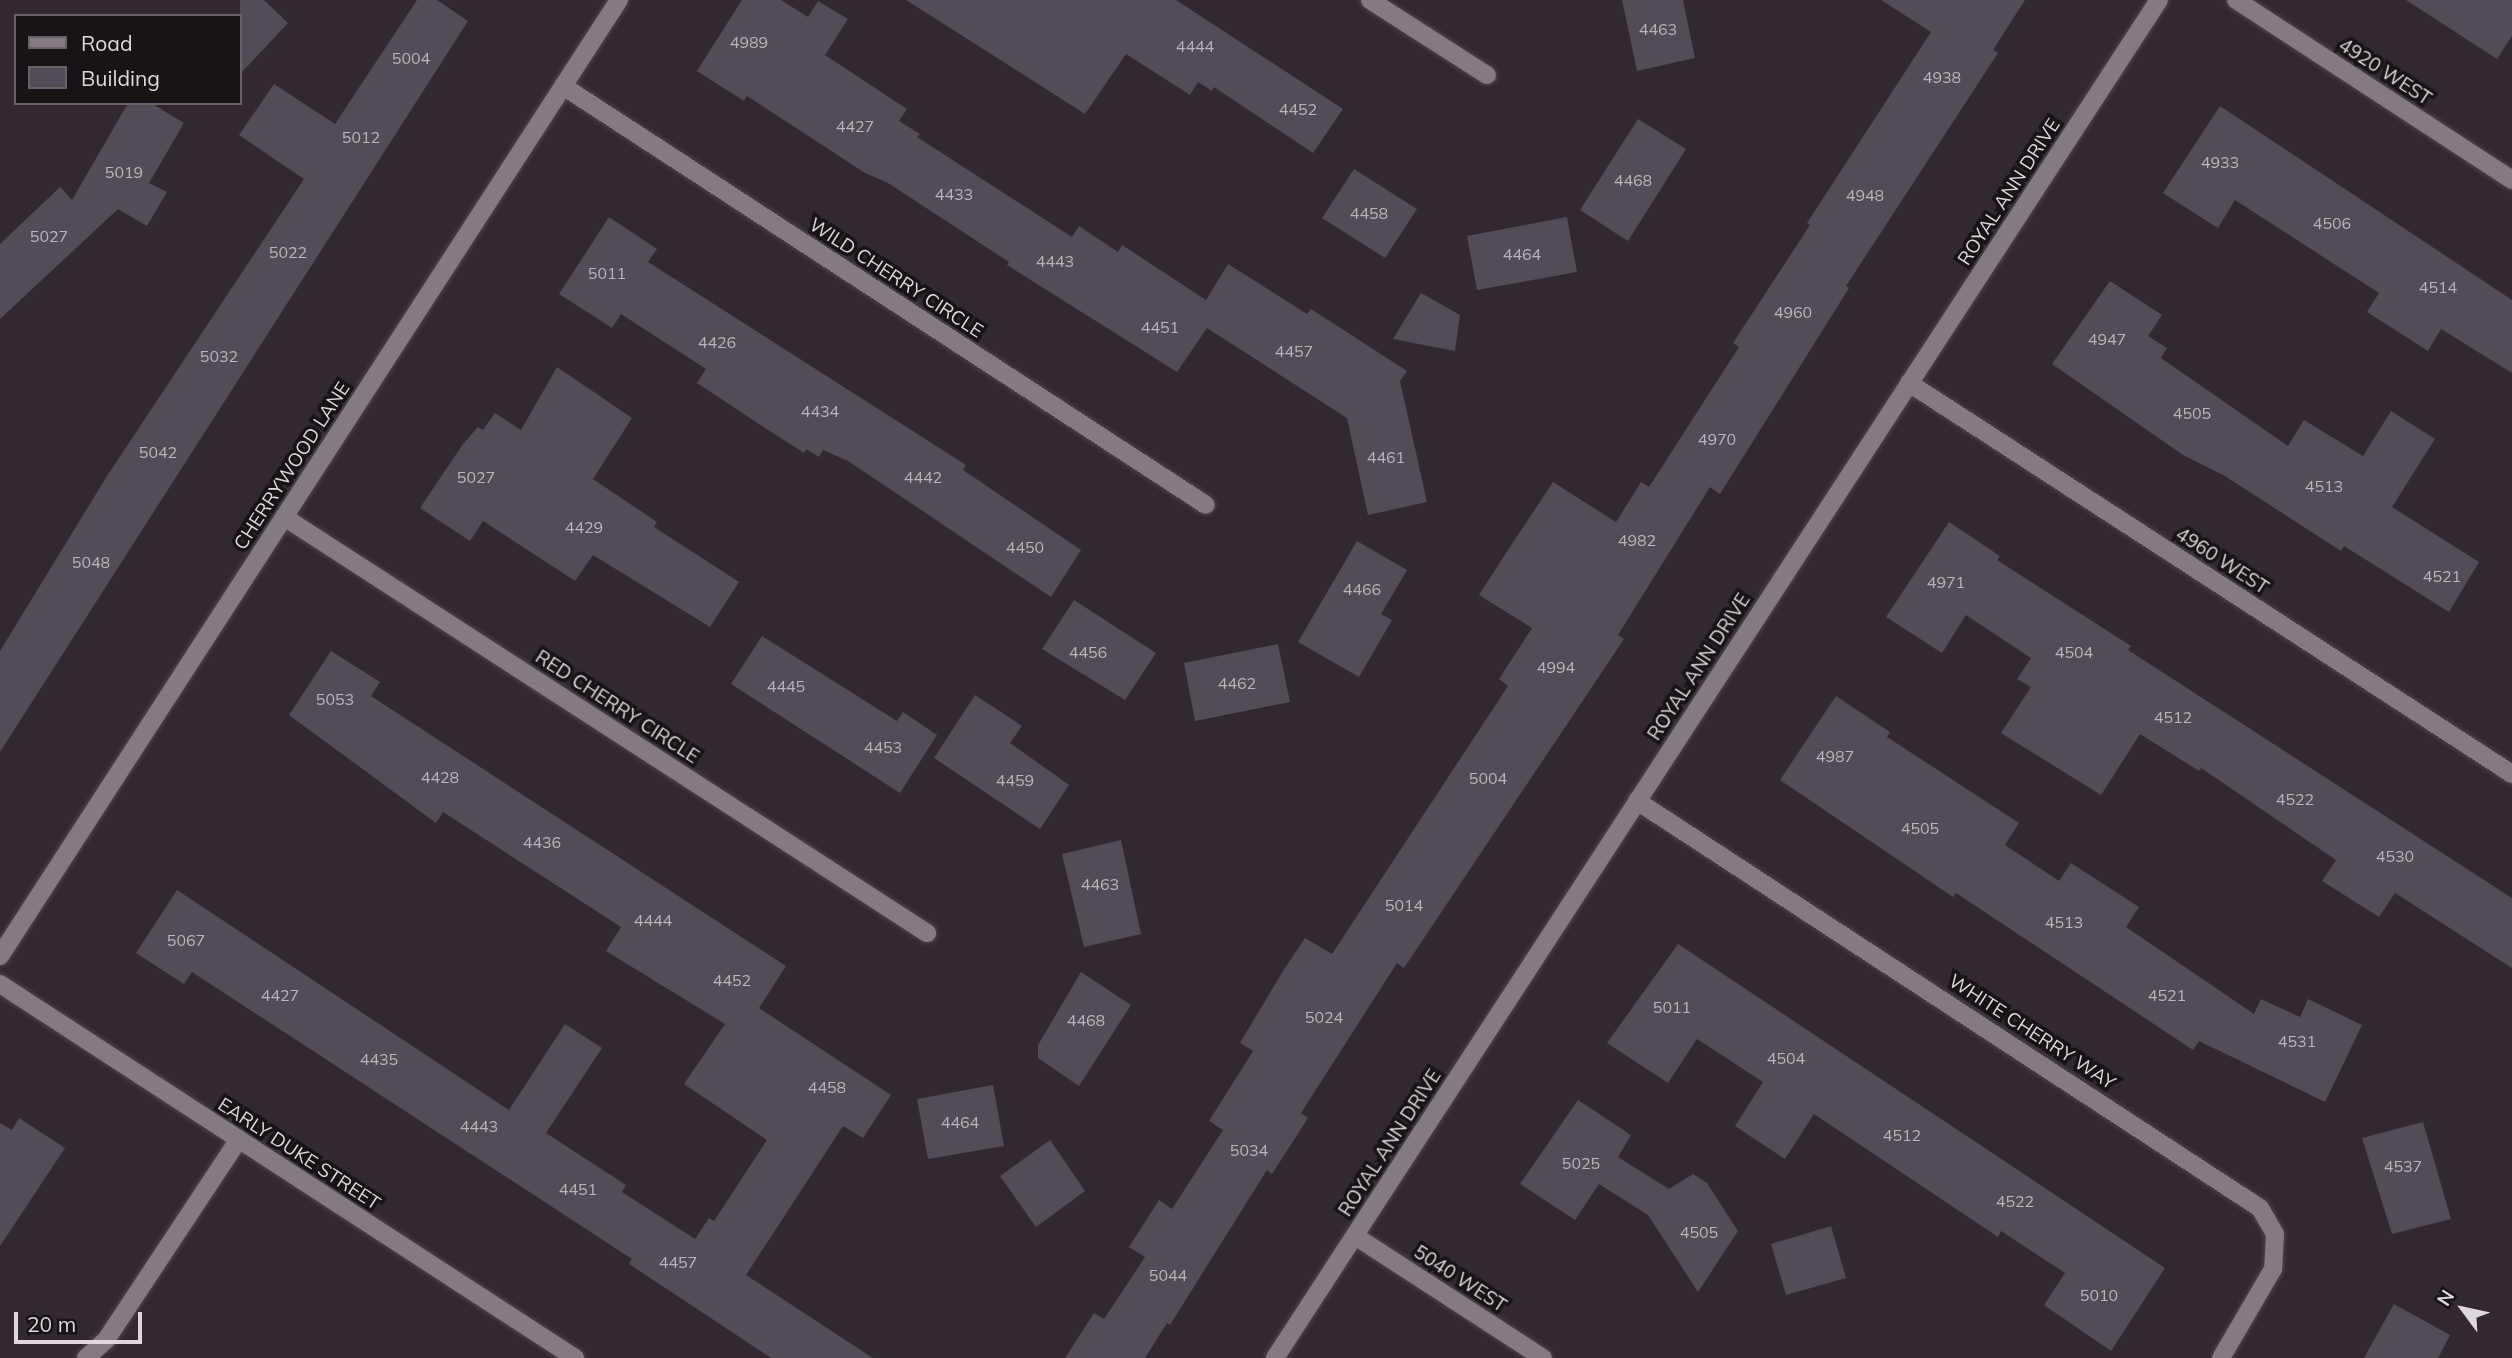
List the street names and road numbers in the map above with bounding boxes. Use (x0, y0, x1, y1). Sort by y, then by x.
street label: 4920 WEST (2334, 34, 2436, 110)
street label: ROYAL ANN DRIVE (1953, 114, 2065, 270)
street label: WILD CHERRY CIRCLE (805, 213, 987, 343)
street label: CHERRYWOOD LANE (229, 378, 355, 554)
street label: 4960 WEST (2171, 523, 2273, 599)
street label: ROYAL ANN DRIVE (1643, 589, 1755, 745)
street label: RED CHERRY CIRCLE (531, 646, 703, 768)
street label: WHITE CHERRY WAY (1944, 970, 2120, 1094)
street label: ROYAL ANN DRIVE (1334, 1065, 1446, 1221)
street label: EARLY DUKE STREET (214, 1093, 384, 1215)
street label: 5040 WEST (1409, 1241, 1511, 1317)

